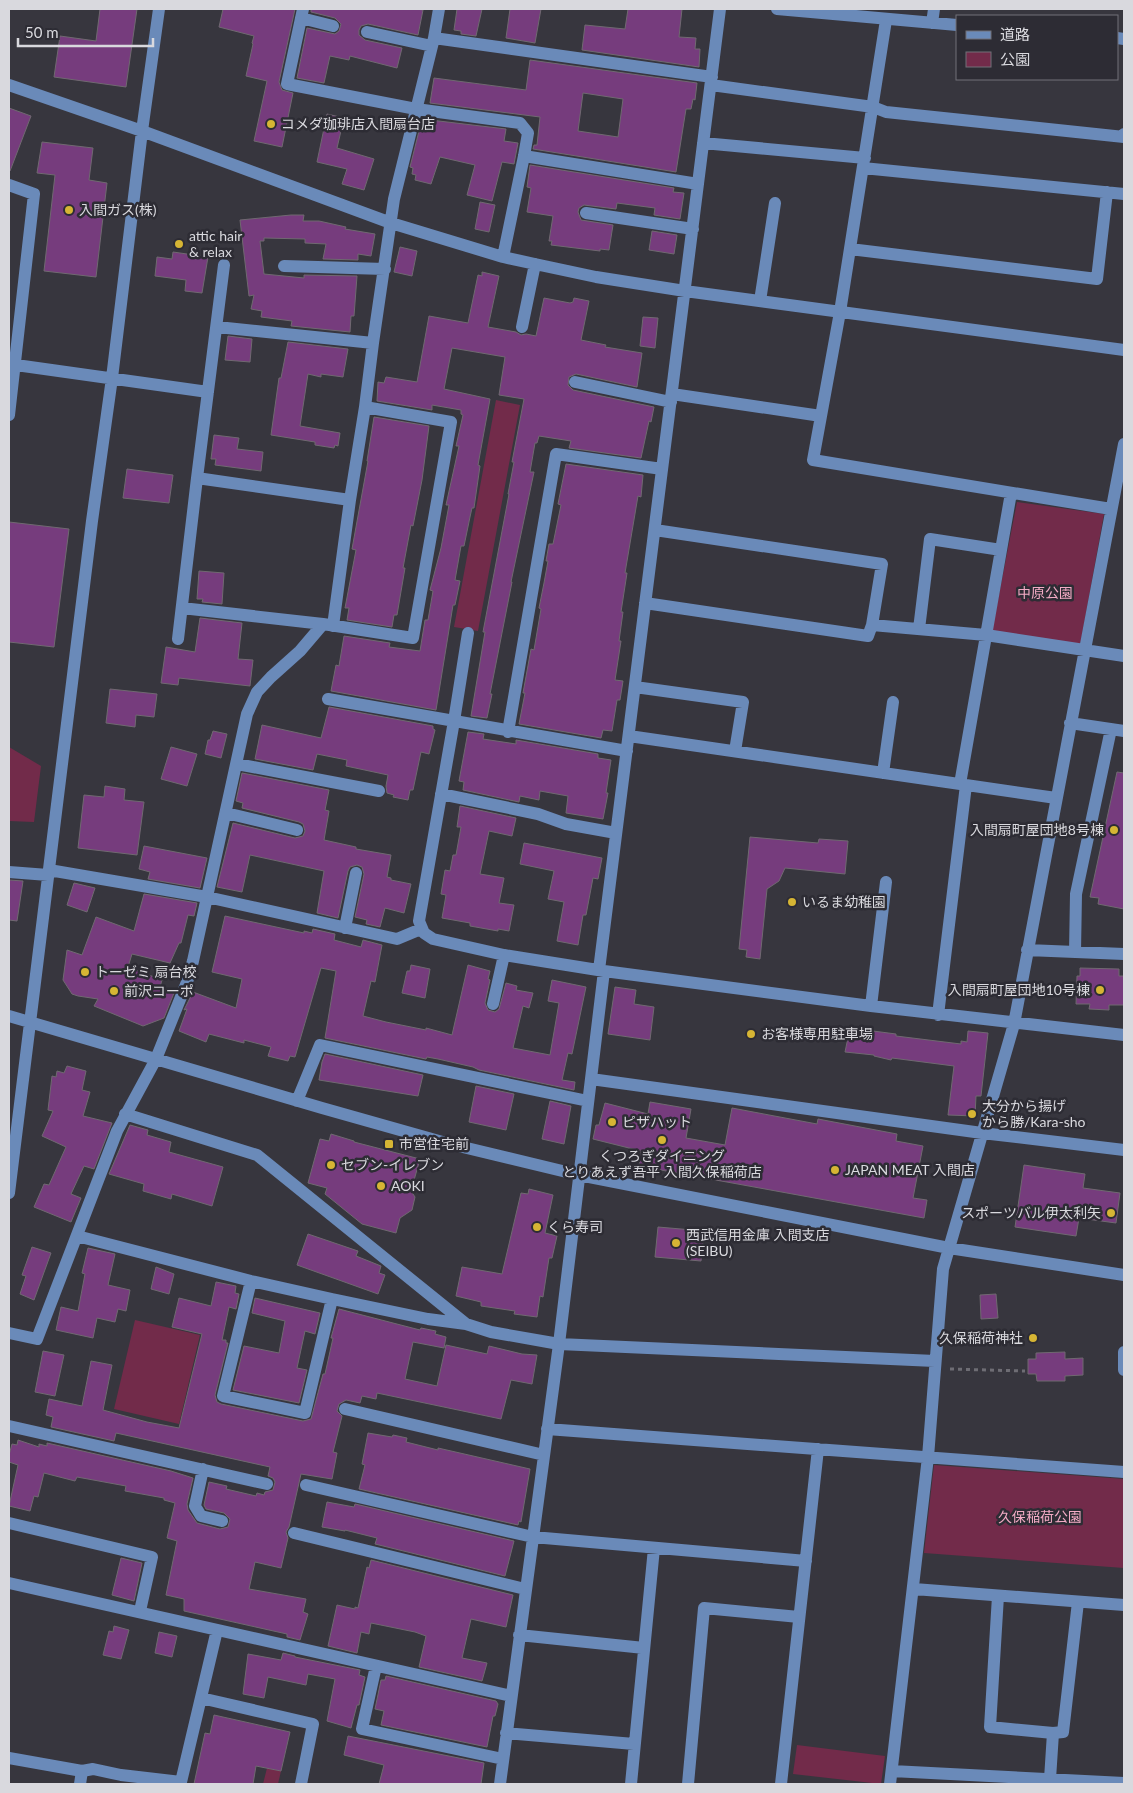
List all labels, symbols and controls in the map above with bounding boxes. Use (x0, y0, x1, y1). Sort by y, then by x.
scale bar (18, 15, 152, 47)
legend (956, 15, 1118, 80)
text: 50 m (25, 23, 59, 41)
text: 道路 (1000, 25, 1030, 43)
text: 公園 (1000, 50, 1030, 68)
place label: コメダ珈琲店入間扇台店 (281, 115, 435, 132)
marker: コメダ珈琲店入間扇台店 (265, 118, 277, 130)
place label: 入間ガス(株) (79, 201, 157, 218)
marker: 入間ガス(株) (63, 204, 75, 216)
place label: attic hair & relax (189, 227, 242, 260)
marker: attic hair & relax (173, 238, 185, 250)
park label: 中原公園 (1017, 584, 1073, 601)
place label: 入間扇町屋団地8号棟 (970, 821, 1104, 838)
marker: 入間扇町屋団地8号棟 (1108, 824, 1120, 836)
place label: いるま幼稚園 (802, 893, 886, 910)
marker: いるま幼稚園 (786, 896, 798, 908)
place label: トーゼミ 扇台校 (95, 963, 197, 980)
marker: トーゼミ 扇台校 (79, 966, 91, 978)
place label: 入間扇町屋団地10号棟 (948, 981, 1090, 998)
place label: 前沢コーポ (124, 982, 194, 999)
marker: 入間扇町屋団地10号棟 (1094, 984, 1106, 996)
marker: 前沢コーポ (108, 985, 120, 997)
place label: お客様専用駐車場 (761, 1025, 873, 1042)
marker: お客様専用駐車場 (745, 1028, 757, 1040)
place label: 大分から揚げ から勝/Kara-sho (982, 1097, 1086, 1130)
marker: 大分から揚げ から勝/Kara-sho (966, 1108, 978, 1120)
place label: ピザハット (622, 1113, 692, 1130)
marker: ピザハット (606, 1116, 618, 1128)
marker: くつろぎダイニング とりあえず吾平 入間久保稲荷店 (656, 1134, 668, 1146)
place label: 市営住宅前 (399, 1135, 469, 1152)
marker: 市営住宅前 (383, 1138, 395, 1150)
place label: くつろぎダイニング とりあえず吾平 入間久保稲荷店 (562, 1147, 762, 1180)
place label: セブン-イレブン (341, 1156, 444, 1173)
marker: セブン-イレブン (325, 1159, 337, 1171)
place label: JAPAN MEAT 入間店 (845, 1161, 975, 1178)
marker: JAPAN MEAT 入間店 (829, 1164, 841, 1176)
place label: AOKI (391, 1177, 425, 1194)
marker: AOKI (375, 1180, 387, 1192)
place label: スポーツバル伊太利矢 (961, 1204, 1101, 1221)
marker: スポーツバル伊太利矢 (1105, 1207, 1117, 1219)
place label: くら寿司 (547, 1218, 603, 1235)
marker: くら寿司 (531, 1221, 543, 1233)
place label: 西武信用金庫 入間支店 (SEIBU) (686, 1226, 830, 1259)
marker: 西武信用金庫 入間支店 (SEIBU) (670, 1237, 682, 1249)
place label: 久保稲荷神社 (939, 1329, 1023, 1346)
marker: 久保稲荷神社 (1027, 1332, 1039, 1344)
park label: 久保稲荷公園 (998, 1508, 1082, 1525)

